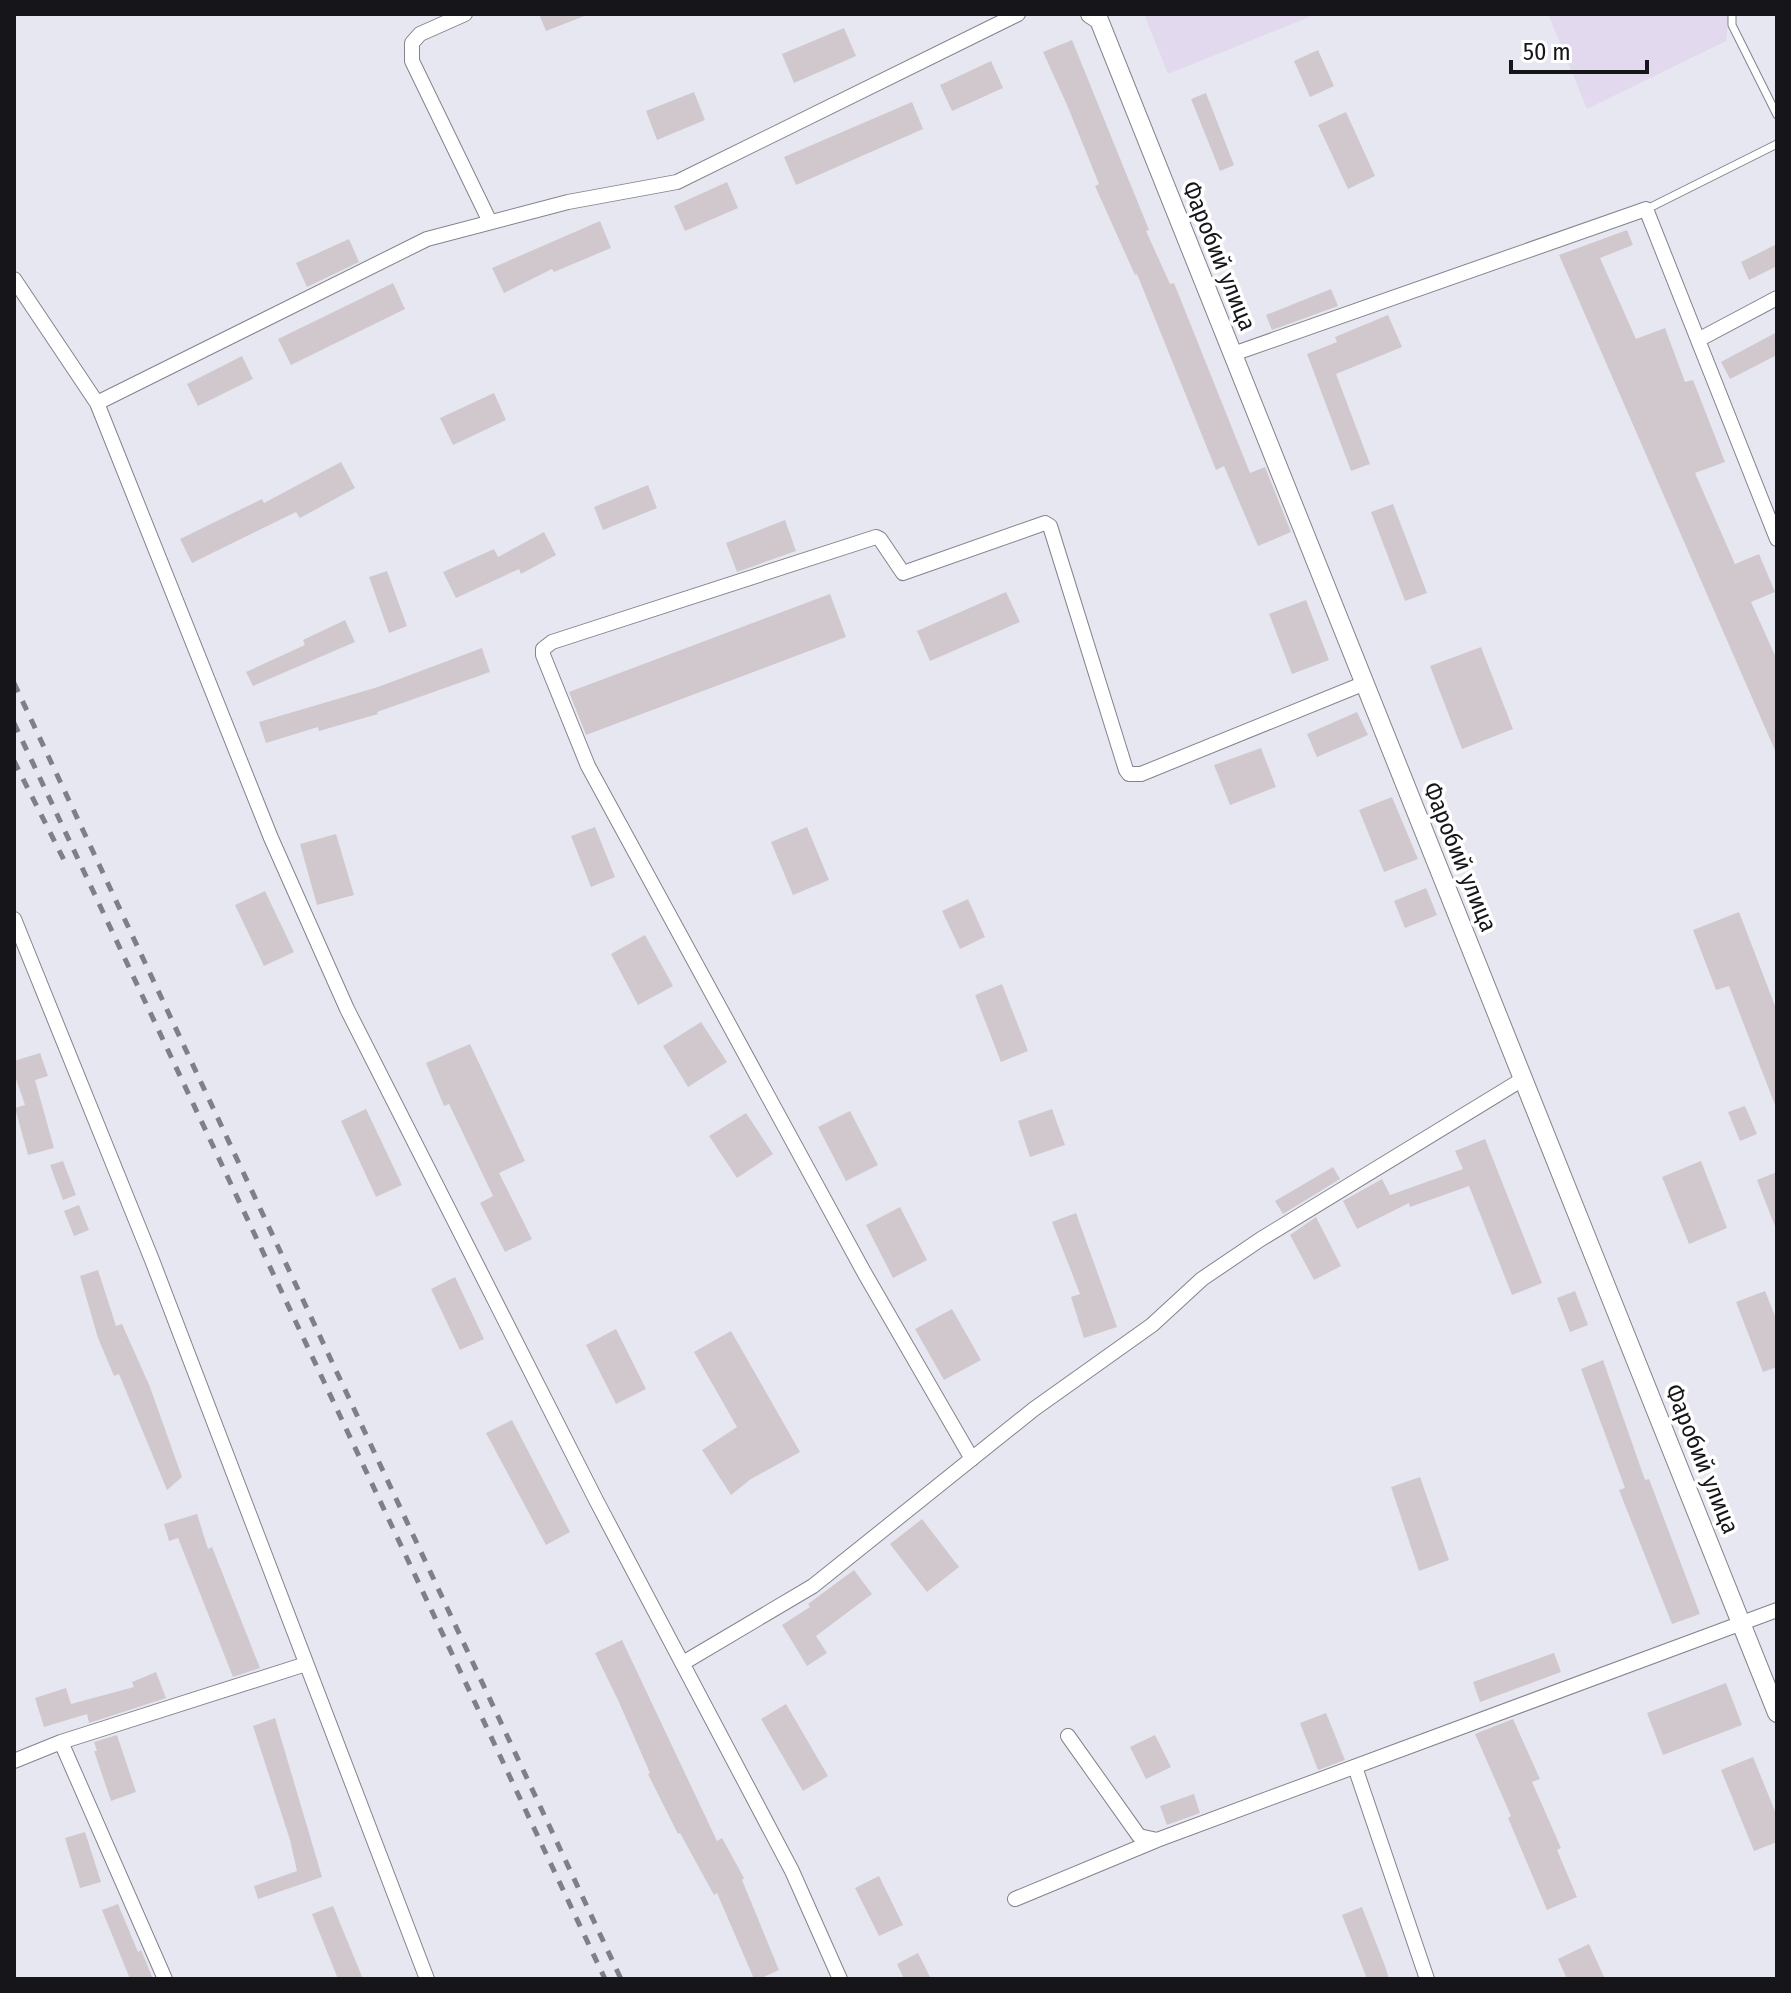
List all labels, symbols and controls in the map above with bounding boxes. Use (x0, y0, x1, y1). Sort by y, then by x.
scale bar (1511, 24, 1647, 74)
text: 50 m (1523, 38, 1571, 66)
street label: Фаробий улица (1176, 177, 1262, 335)
street label: Фаробий улица (1417, 778, 1503, 936)
street label: Фаробий улица (1659, 1380, 1745, 1538)

